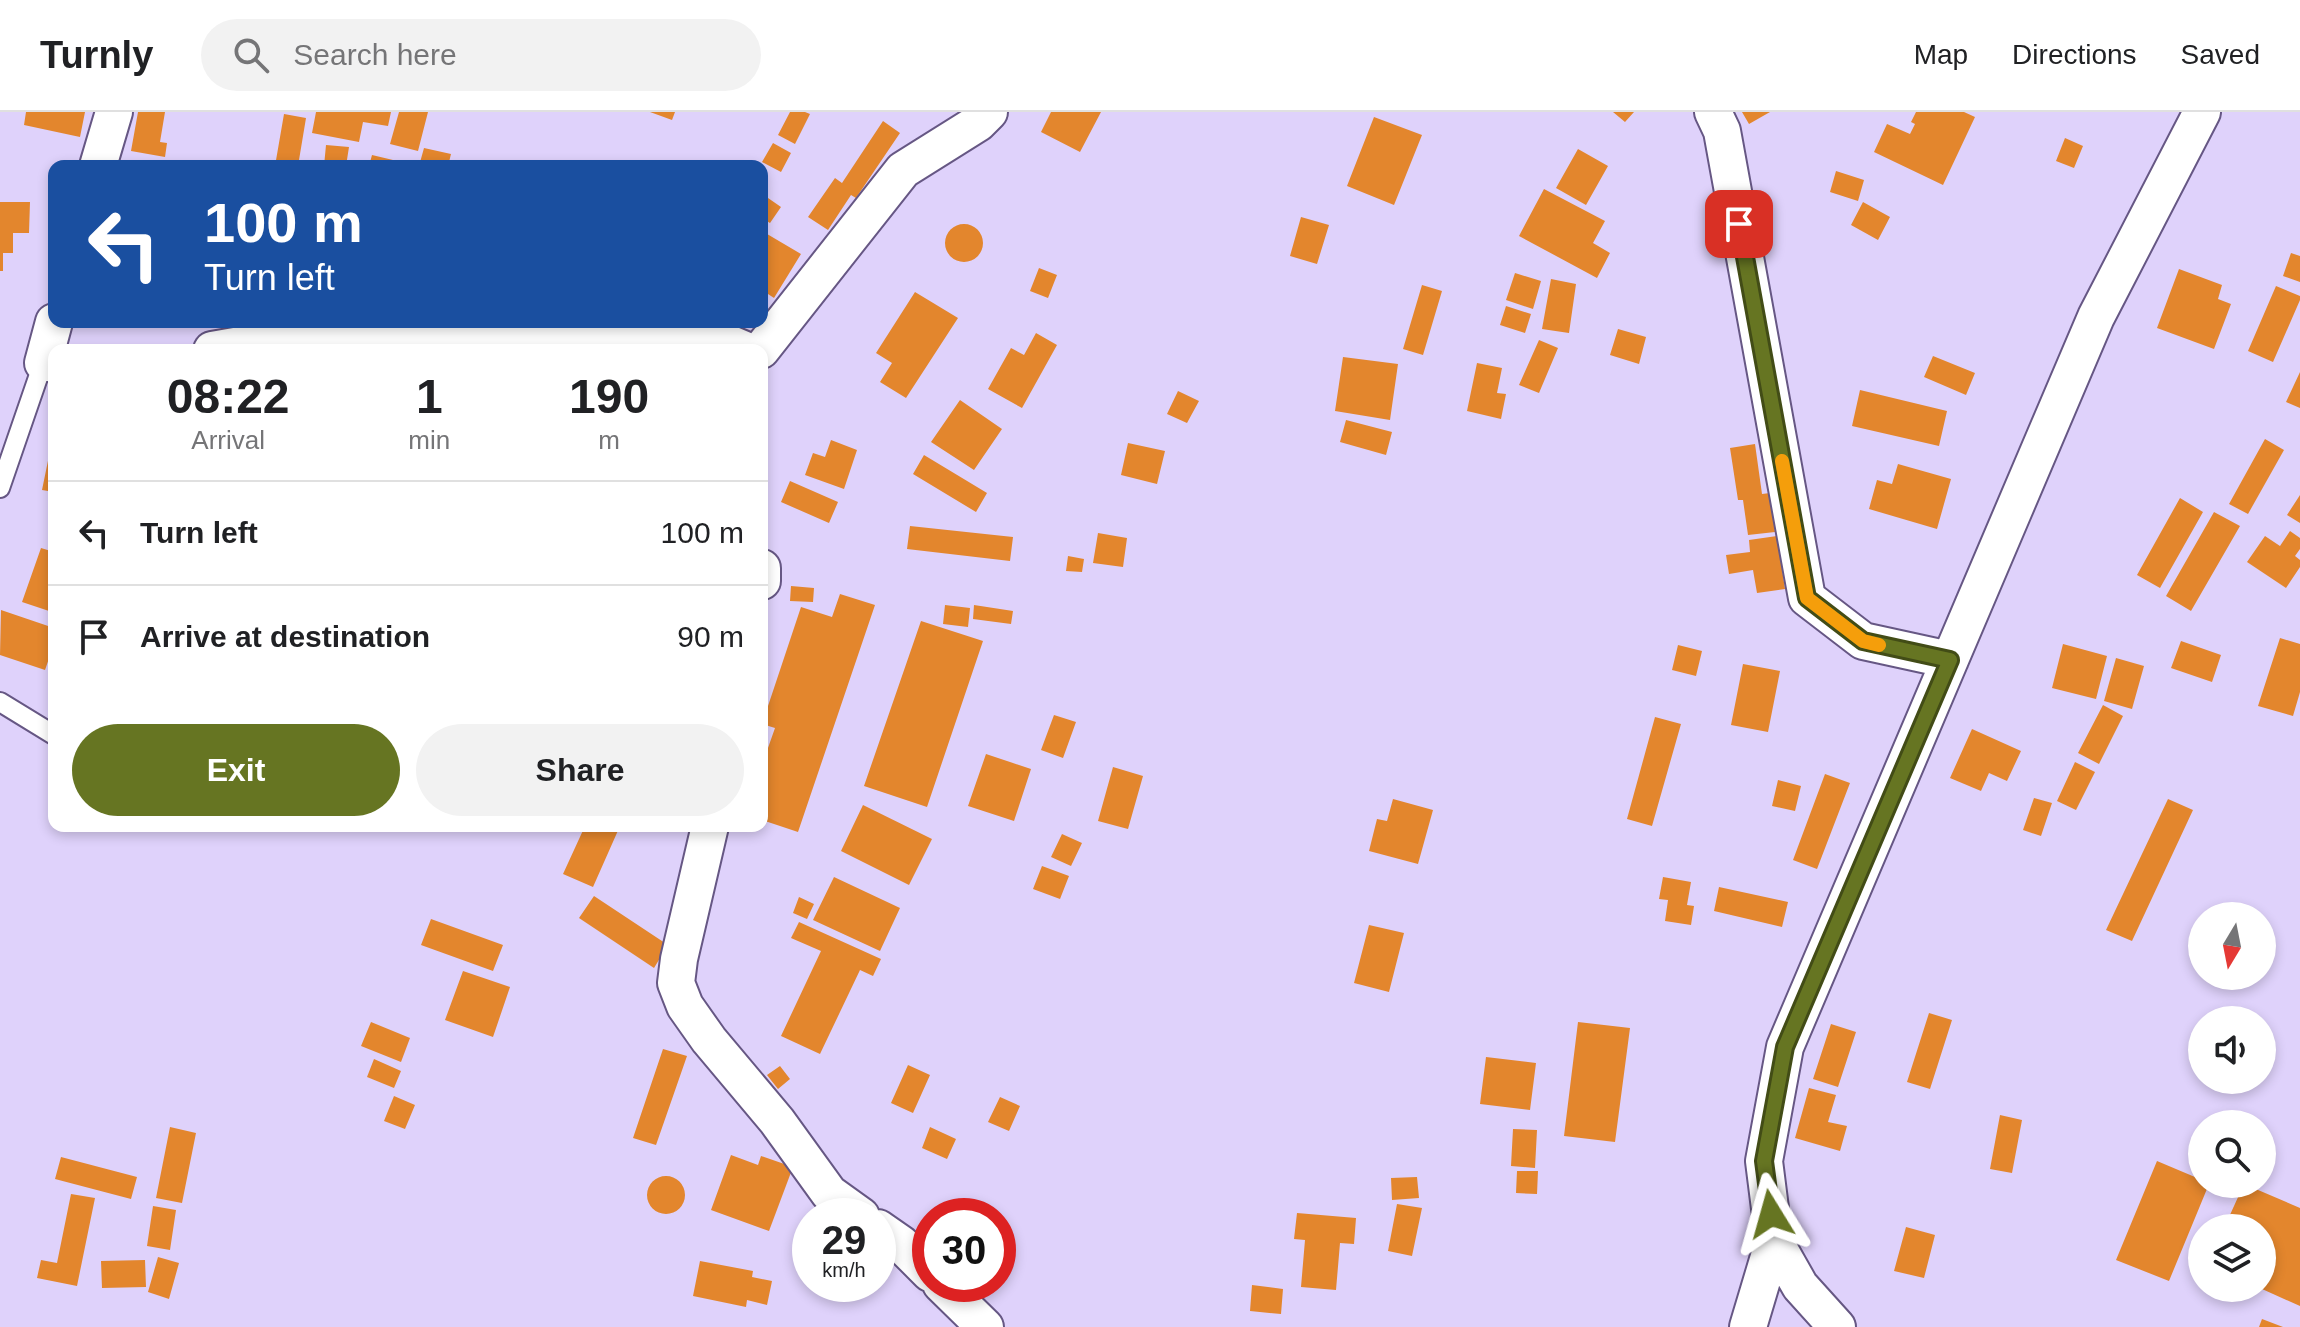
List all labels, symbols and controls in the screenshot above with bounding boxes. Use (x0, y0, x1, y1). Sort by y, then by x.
search box (201, 19, 761, 91)
icon: search (229, 33, 273, 77)
text: Turnly (40, 34, 153, 76)
text: Search here (293, 38, 457, 71)
text: Map (1914, 39, 1968, 70)
text: Directions (2012, 39, 2137, 70)
text: Saved (2181, 39, 2260, 70)
pin (1705, 190, 1773, 258)
text: 100 m (204, 191, 363, 254)
icon: left (72, 192, 176, 296)
icon: arrive (1717, 202, 1761, 246)
text: Turn left (204, 257, 335, 298)
text: 08:22 (167, 370, 290, 423)
text: 1 (416, 370, 443, 423)
text: 190 (569, 370, 649, 423)
text: Arrival (191, 425, 265, 455)
text: min (408, 425, 450, 455)
text: m (598, 425, 620, 455)
icon: left (72, 511, 116, 555)
text: Turn left (140, 516, 258, 549)
text: 100 m (661, 516, 744, 549)
icon: arrive (72, 615, 116, 659)
text: Arrive at destination (140, 620, 430, 653)
text: 90 m (677, 620, 744, 653)
button: Exit (72, 724, 400, 816)
button: Share (416, 724, 744, 816)
north arrow (2188, 902, 2276, 990)
map controls (2188, 902, 2276, 1302)
button: sound (2188, 1006, 2276, 1094)
button: search (2188, 1110, 2276, 1198)
position arrow (1729, 1172, 1813, 1256)
speed limit sign: 30 (912, 1198, 1016, 1302)
button: layers (2188, 1214, 2276, 1302)
text: 29 (822, 1218, 866, 1262)
text: km/h (822, 1259, 866, 1281)

